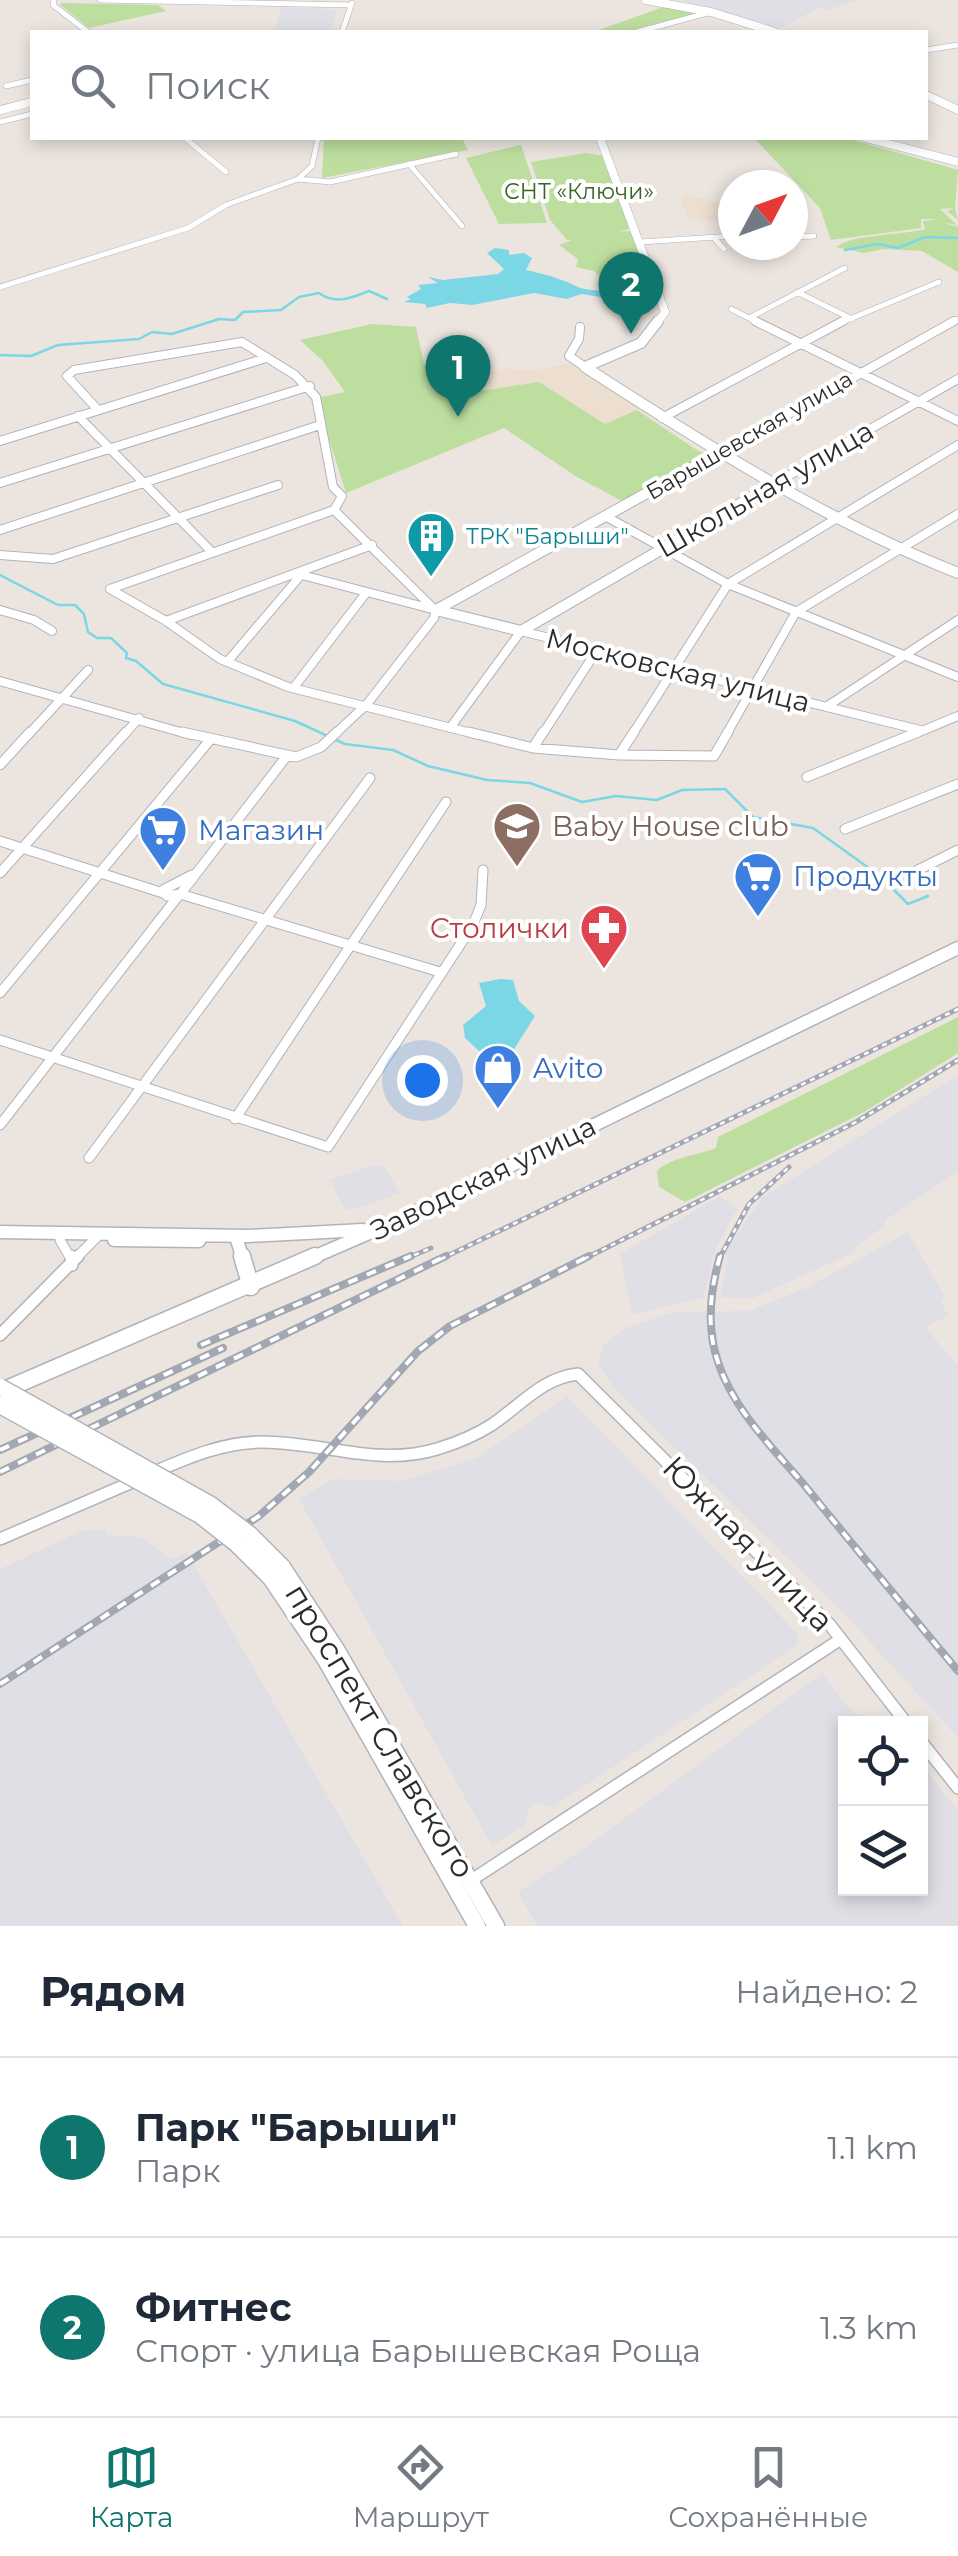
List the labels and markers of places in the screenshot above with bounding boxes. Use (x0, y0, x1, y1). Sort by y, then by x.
pin: 2 (598, 252, 664, 334)
pin: 1 (426, 334, 490, 417)
building icon: ТРК "Барыши" (405, 510, 457, 578)
place label: ТРК "Барыши" (466, 523, 629, 550)
school or university icon: Baby House club (491, 800, 543, 868)
supermarket icon: Магазин (137, 804, 189, 872)
place label: Baby House club (552, 809, 789, 843)
place label: Магазин (198, 813, 324, 847)
supermarket icon: Продукты (732, 850, 784, 918)
place label: Продукты (793, 859, 938, 893)
pharmacy icon: Столички (578, 902, 630, 970)
place label: Столички (430, 911, 569, 945)
shop icon: Avito (472, 1042, 524, 1110)
place label: Avito (533, 1051, 603, 1085)

